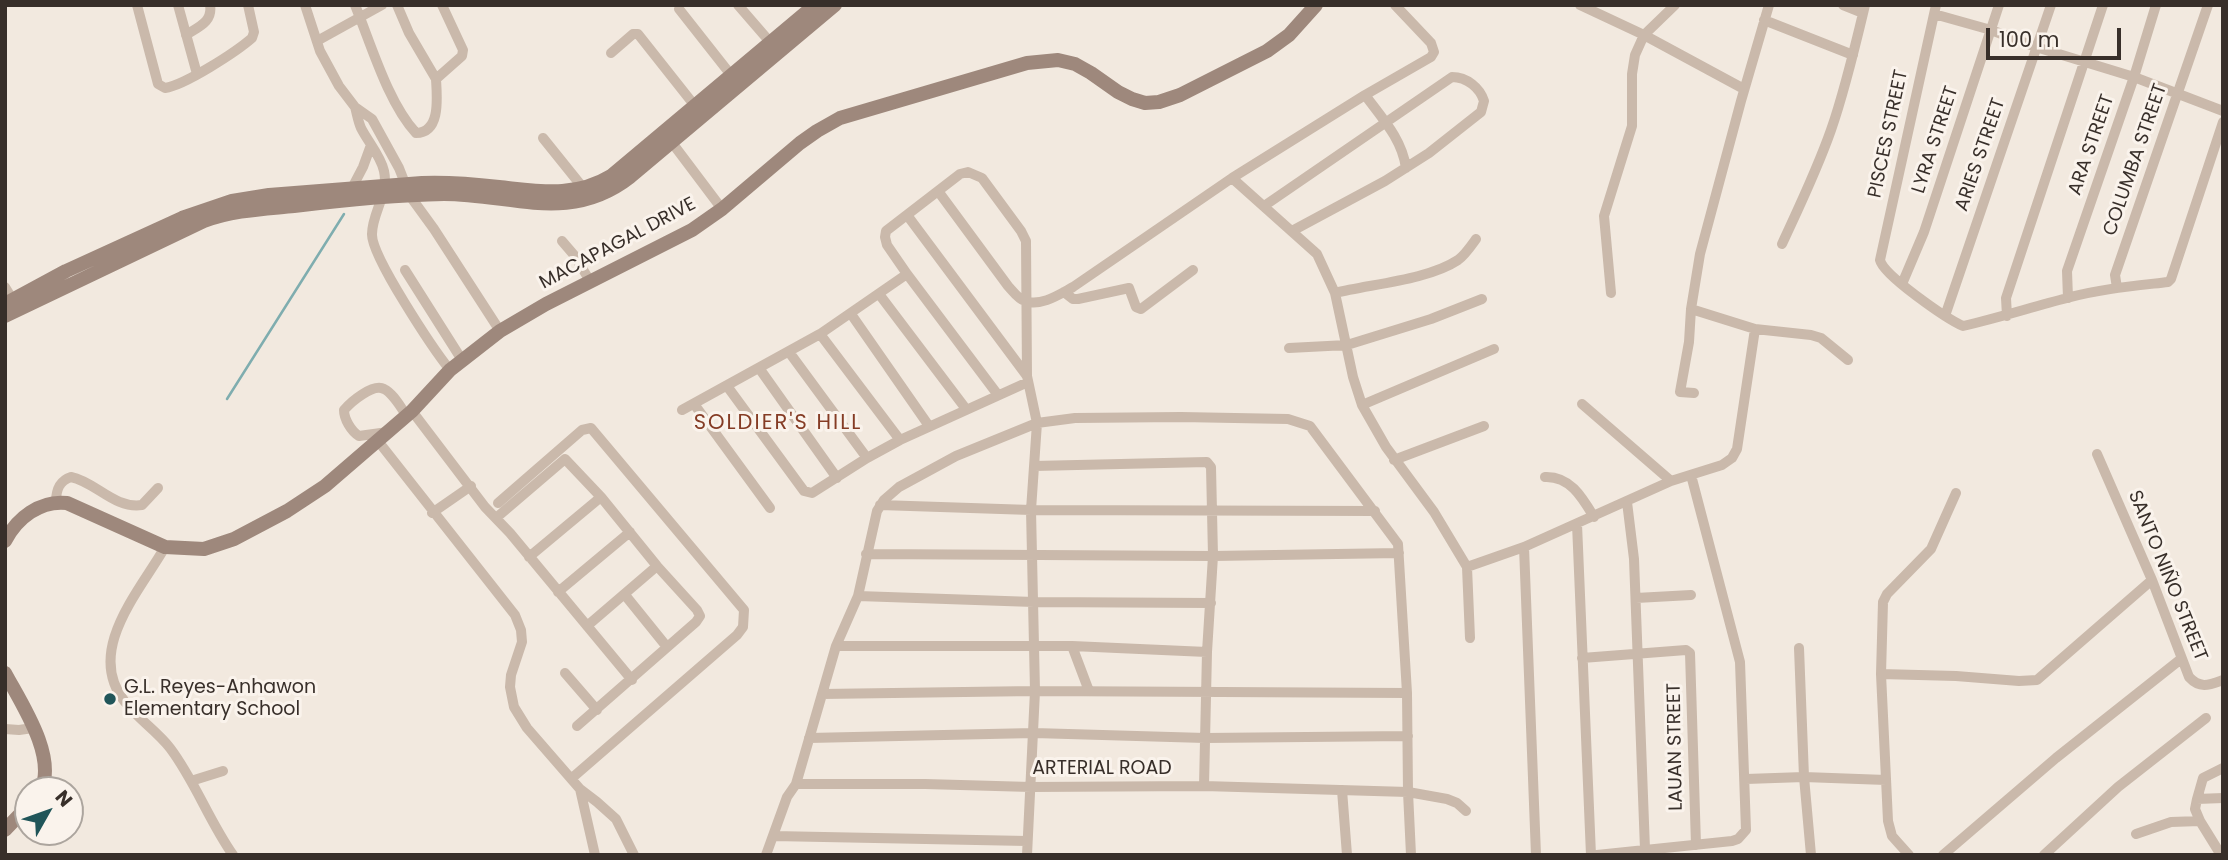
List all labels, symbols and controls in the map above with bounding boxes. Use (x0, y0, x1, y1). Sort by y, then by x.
scale bar (1990, 14, 2125, 58)
text: 100 m (1999, 25, 2059, 54)
street label: PISCES STREET (1864, 68, 1914, 200)
street label: COLUMBA STREET (2099, 81, 2173, 239)
street label: LYRA STREET (1908, 83, 1964, 197)
street label: ARA STREET (2064, 92, 2120, 198)
street label: ARIES STREET (1951, 96, 2011, 214)
street label: MACAPAGAL DRIVE (536, 193, 700, 295)
district label: SOLDIER'S HILL (695, 411, 861, 437)
street label: SANTO NIÑO STREET (2122, 487, 2212, 665)
place label: G.L. Reyes-Anhawon Elementary School (124, 677, 316, 721)
street label: LAUAN STREET (1663, 683, 1689, 811)
marker: G.L. Reyes-Anhawon Elementary School (102, 691, 118, 707)
street label: ARTERIAL ROAD (1032, 758, 1172, 780)
north arrow (14, 776, 84, 846)
text: N (49, 784, 79, 813)

